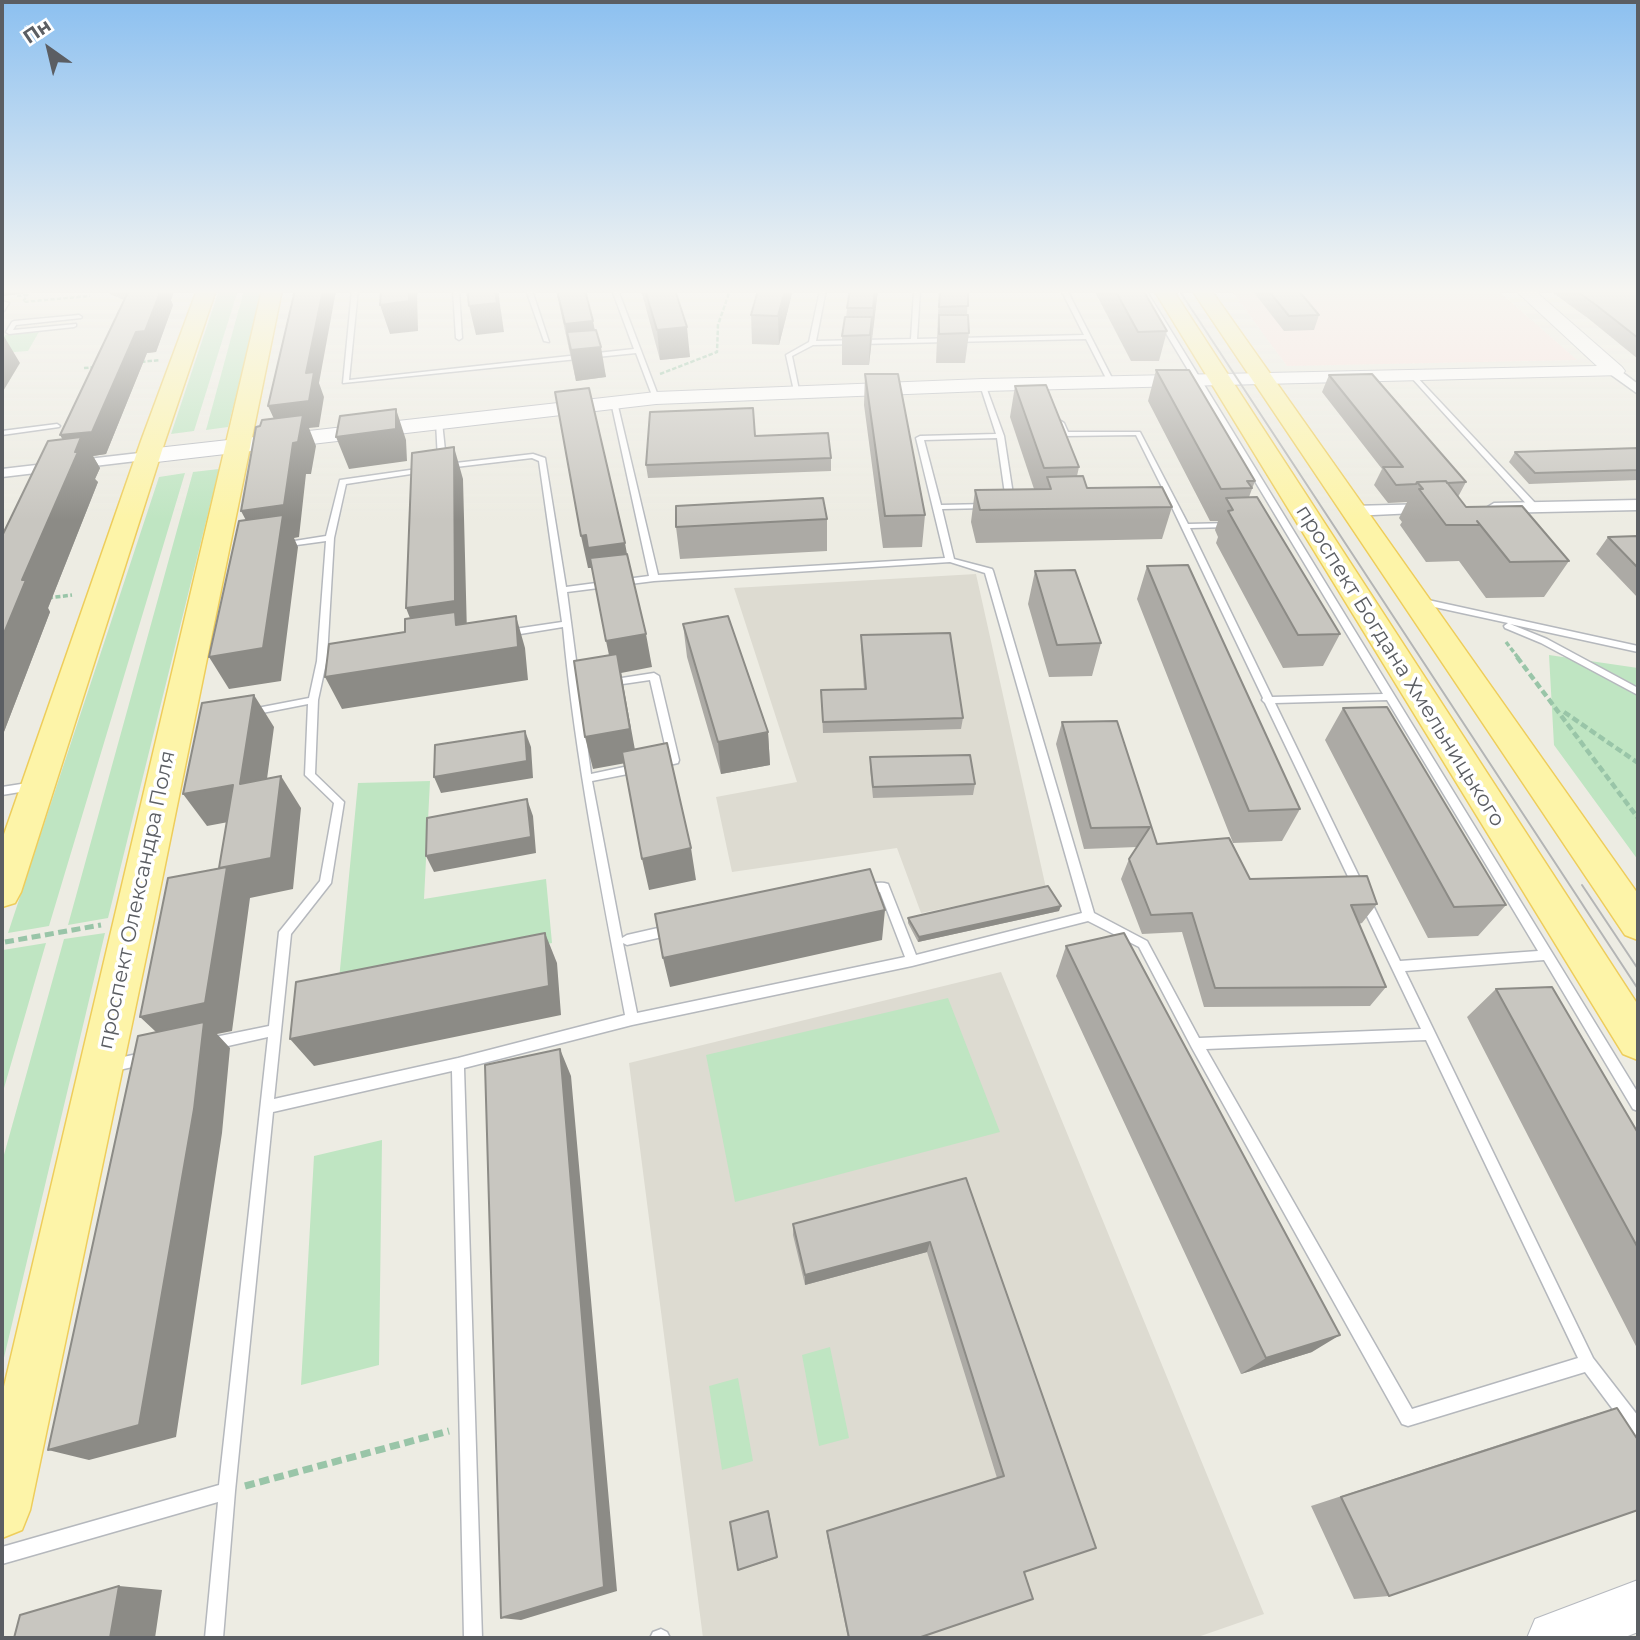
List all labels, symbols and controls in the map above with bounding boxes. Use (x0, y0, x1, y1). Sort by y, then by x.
north arrow (14, 14, 84, 84)
text: Пн (19, 14, 55, 49)
street label: проспект Богдана Хмельницького (1290, 500, 1510, 832)
street label: проспект Олександра Поля (93, 748, 181, 1052)

